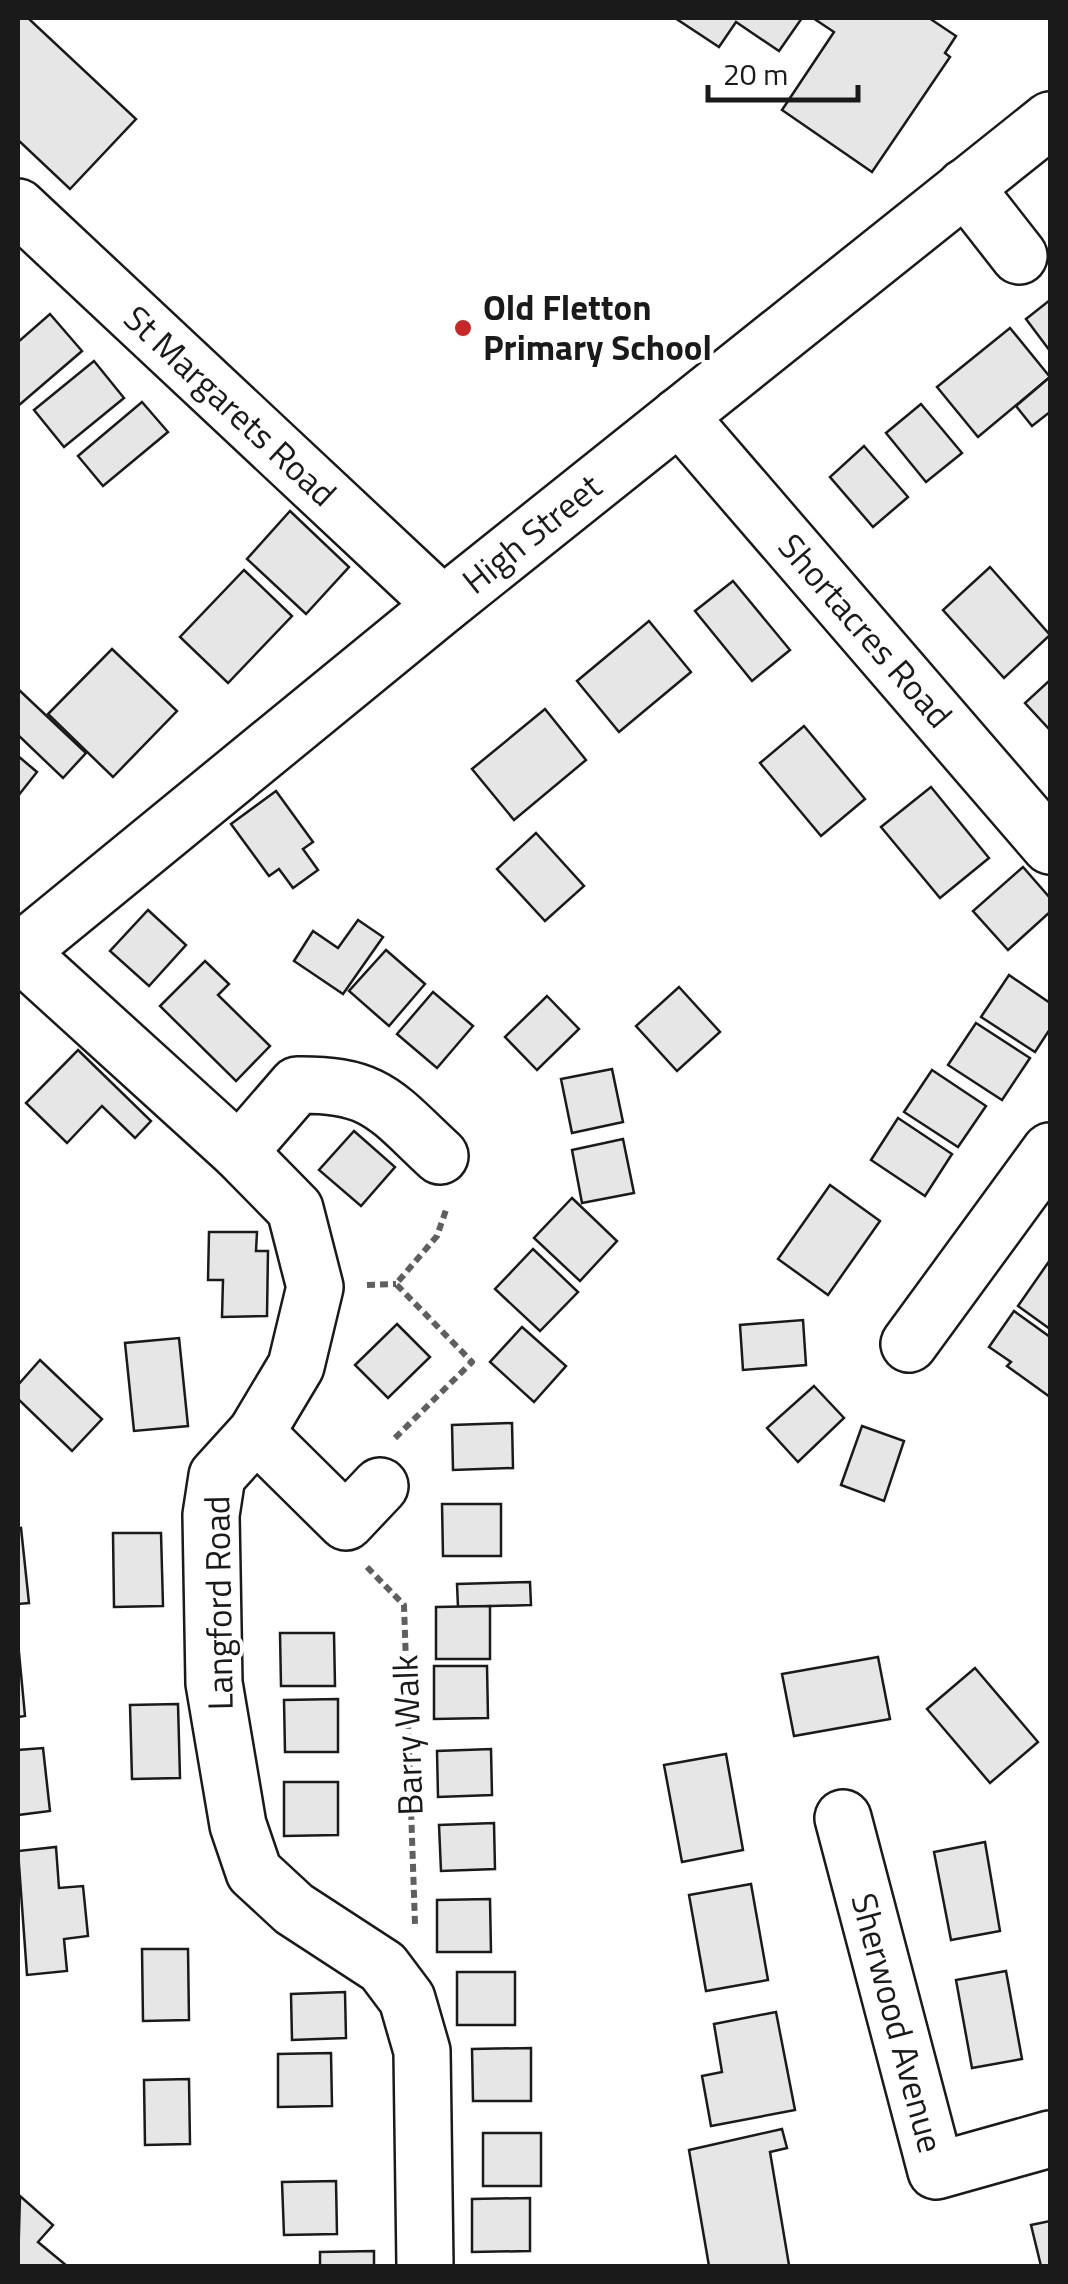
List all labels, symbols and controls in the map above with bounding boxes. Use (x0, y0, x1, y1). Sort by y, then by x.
scale bar (708, 40, 858, 102)
text: 20 m (723, 51, 788, 97)
place label: Old Fletton Primary School (483, 280, 712, 374)
street label: St Margarets Road (112, 292, 349, 519)
marker: Old Fletton Primary School (452, 317, 474, 339)
street label: High Street (450, 460, 613, 606)
street label: Shortacres Road (766, 521, 966, 740)
street label: Langford Road (189, 1495, 247, 1711)
street label: Barry Walk (377, 1654, 437, 1816)
street label: Sherwood Avenue (837, 1887, 959, 2159)

